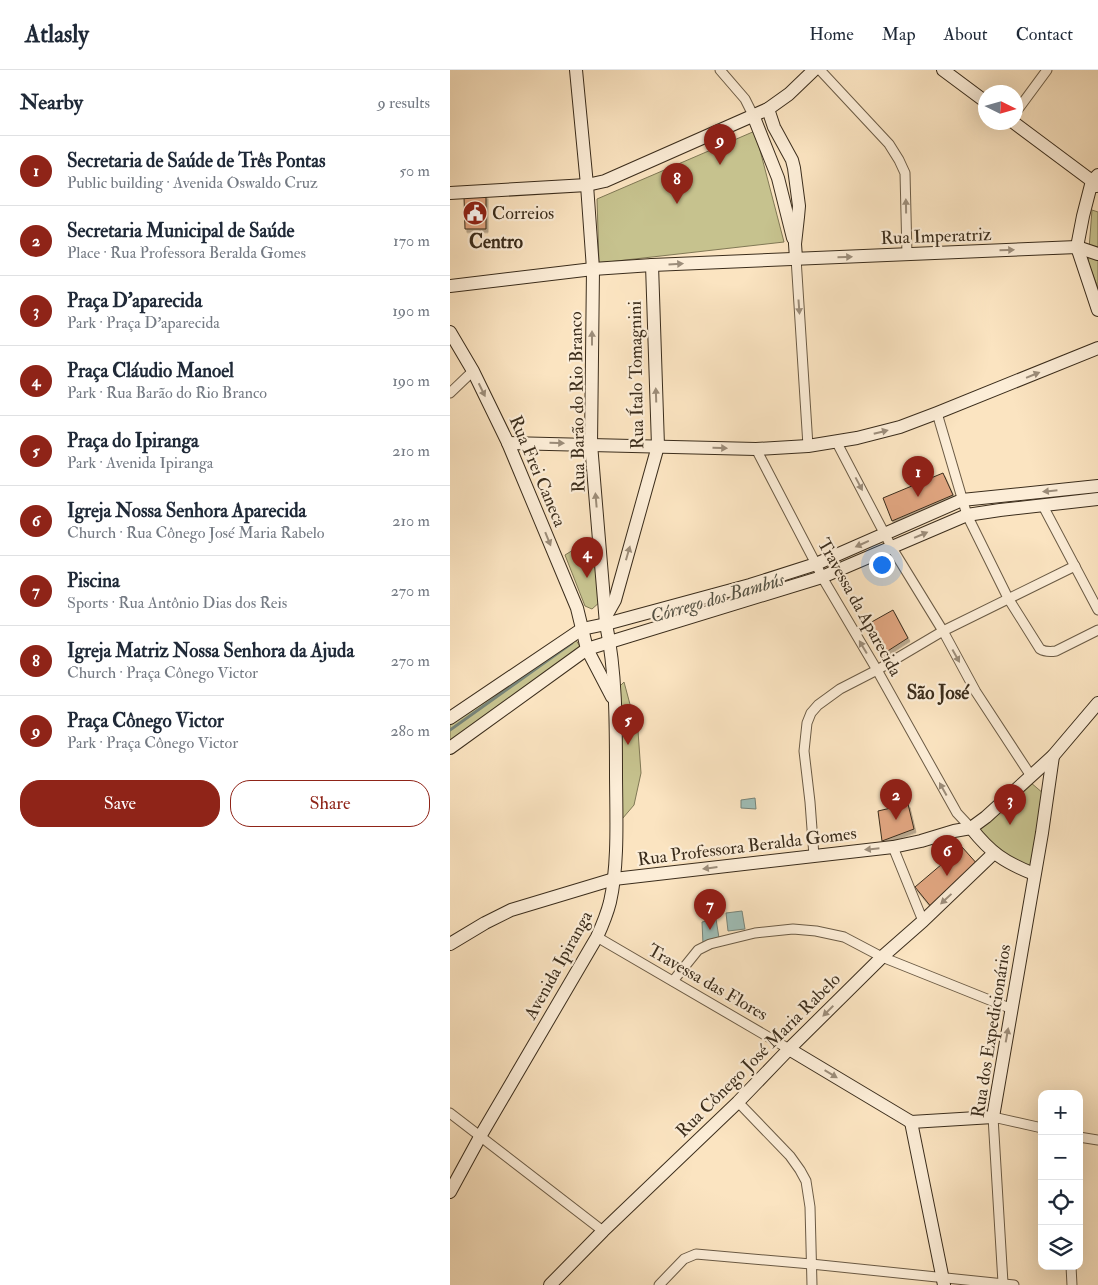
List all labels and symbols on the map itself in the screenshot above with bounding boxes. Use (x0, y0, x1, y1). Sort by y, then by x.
north arrow (978, 85, 1023, 130)
pin: 9 (704, 124, 736, 165)
pin: 8 (661, 163, 693, 204)
one-way arrow (902, 198, 910, 214)
public building icon: Correios (462, 200, 488, 226)
place label: Correios (492, 202, 554, 225)
street label: Rua Imperatriz (880, 223, 992, 250)
district label: Centro (469, 230, 523, 254)
one-way arrow (999, 246, 1015, 254)
one-way arrow (837, 252, 853, 260)
one-way arrow (668, 259, 684, 267)
one-way arrow (795, 299, 803, 315)
street label: Rua Ítalo Tomagnini (624, 300, 649, 449)
street label: Rua Barão do Rio Branco (564, 311, 591, 493)
one-way arrow (588, 330, 596, 346)
one-way arrow (1025, 370, 1040, 378)
one-way arrow (478, 383, 486, 397)
one-way arrow (652, 387, 660, 403)
street label: Rua Frei Caneca (504, 412, 572, 531)
one-way arrow (873, 427, 888, 435)
one-way arrow (549, 439, 565, 447)
one-way arrow (712, 444, 728, 452)
pin: 1 (902, 456, 934, 497)
one-way arrow (855, 477, 863, 492)
one-way arrow (1041, 487, 1057, 495)
one-way arrow (592, 492, 600, 508)
one-way arrow (914, 531, 928, 539)
one-way arrow (544, 532, 552, 547)
street label: Travessa da Aparecida (812, 534, 907, 681)
pin: 4 (571, 537, 603, 578)
one-way arrow (855, 541, 869, 549)
one-way arrow (624, 545, 632, 561)
your location (869, 552, 895, 578)
water label: Córrego dos Bambús (648, 567, 788, 629)
one-way arrow (859, 641, 868, 654)
one-way arrow (952, 649, 961, 663)
district label: São José (907, 681, 970, 705)
pin: 5 (612, 704, 644, 745)
pin: 2 (880, 779, 912, 820)
one-way arrow (939, 781, 947, 796)
pin: 3 (994, 784, 1026, 825)
street label: Rua Professora Beralda Gomes (636, 822, 858, 871)
pin: 6 (931, 835, 963, 876)
one-way arrow (863, 845, 879, 853)
one-way arrow (702, 864, 718, 872)
pin: 7 (694, 889, 726, 930)
one-way arrow (940, 893, 952, 905)
street label: Avenida Ipiranga (519, 906, 598, 1025)
street label: Travessa das Flores (644, 939, 772, 1026)
street label: Rua dos Expedicionários (966, 943, 1017, 1119)
street label: Rua Cônego José Maria Rabelo (671, 968, 846, 1143)
one-way arrow (822, 1005, 834, 1017)
one-way arrow (1004, 1026, 1012, 1042)
one-way arrow (825, 1070, 838, 1079)

